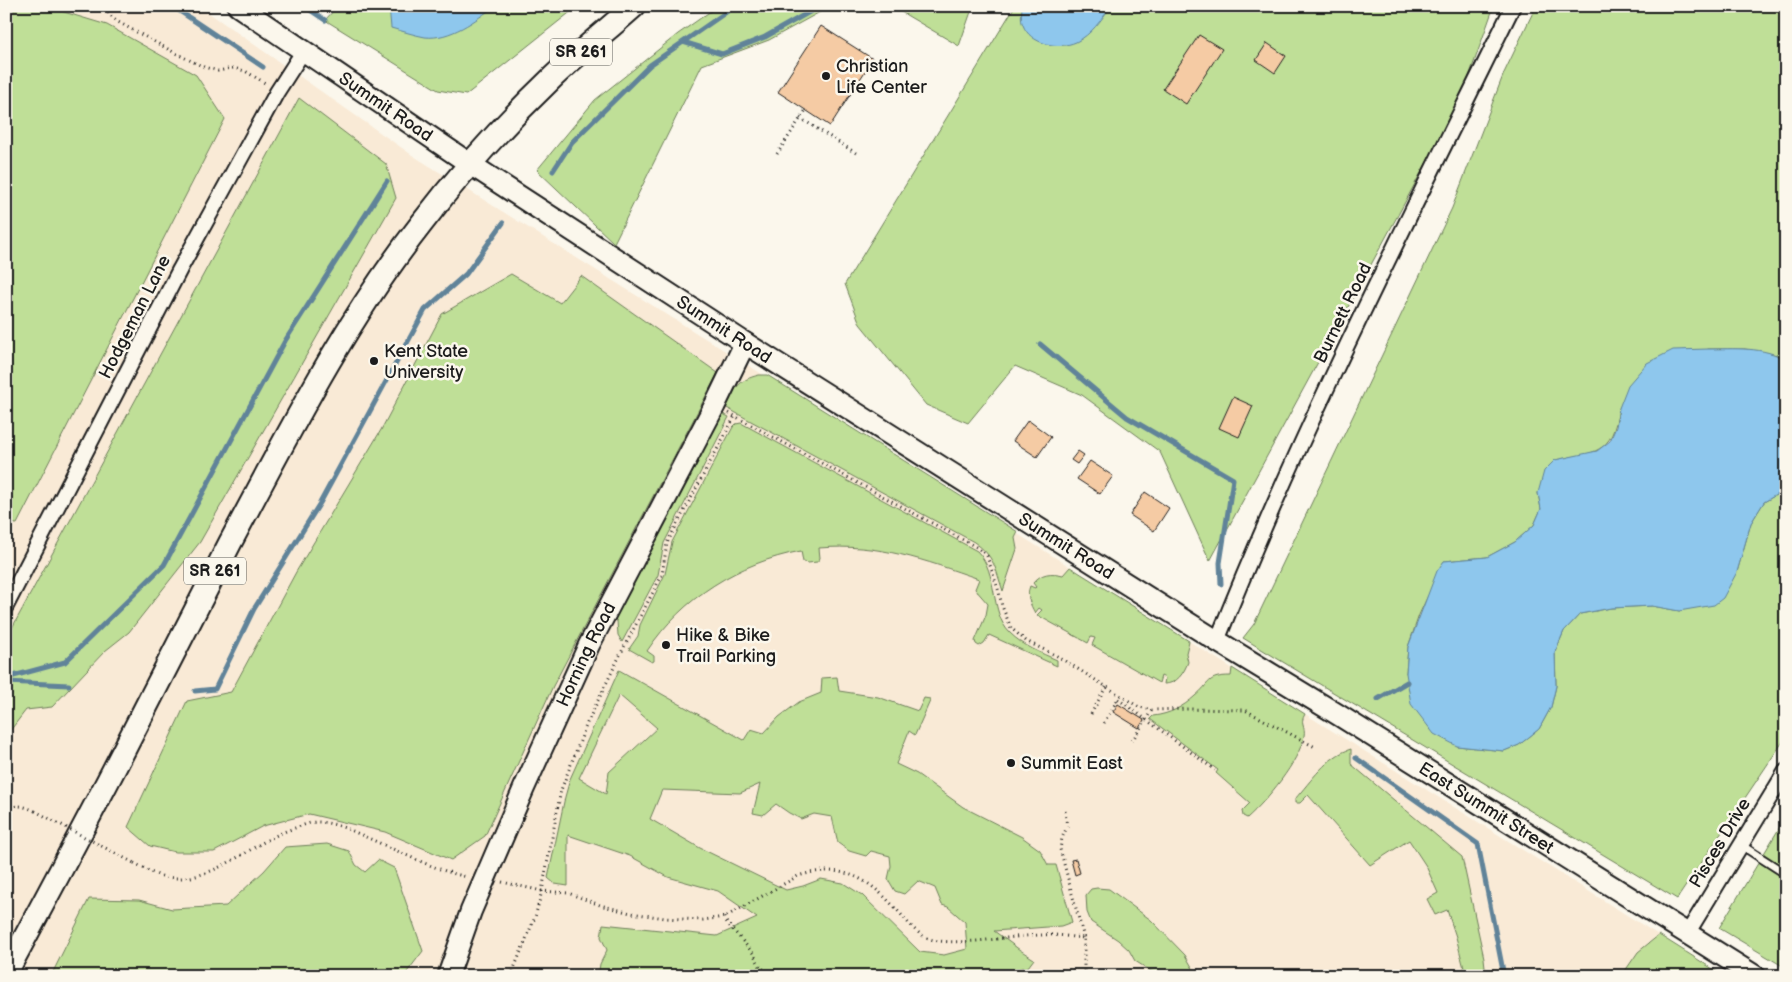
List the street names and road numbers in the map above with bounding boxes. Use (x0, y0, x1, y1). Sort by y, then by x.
road number: SR 261 (550, 38, 612, 66)
street label: Summit Road (335, 67, 437, 146)
street label: Hodgeman Lane (95, 251, 175, 382)
street label: Burnett Road (1310, 259, 1376, 367)
street label: Summit Road (673, 291, 776, 368)
street label: Summit Road (1015, 508, 1118, 584)
road number: SR 261 (184, 558, 246, 584)
street label: Horning Road (552, 599, 620, 710)
street label: East Summit Street (1415, 758, 1558, 858)
street label: Pisces Drive (1685, 794, 1755, 892)

